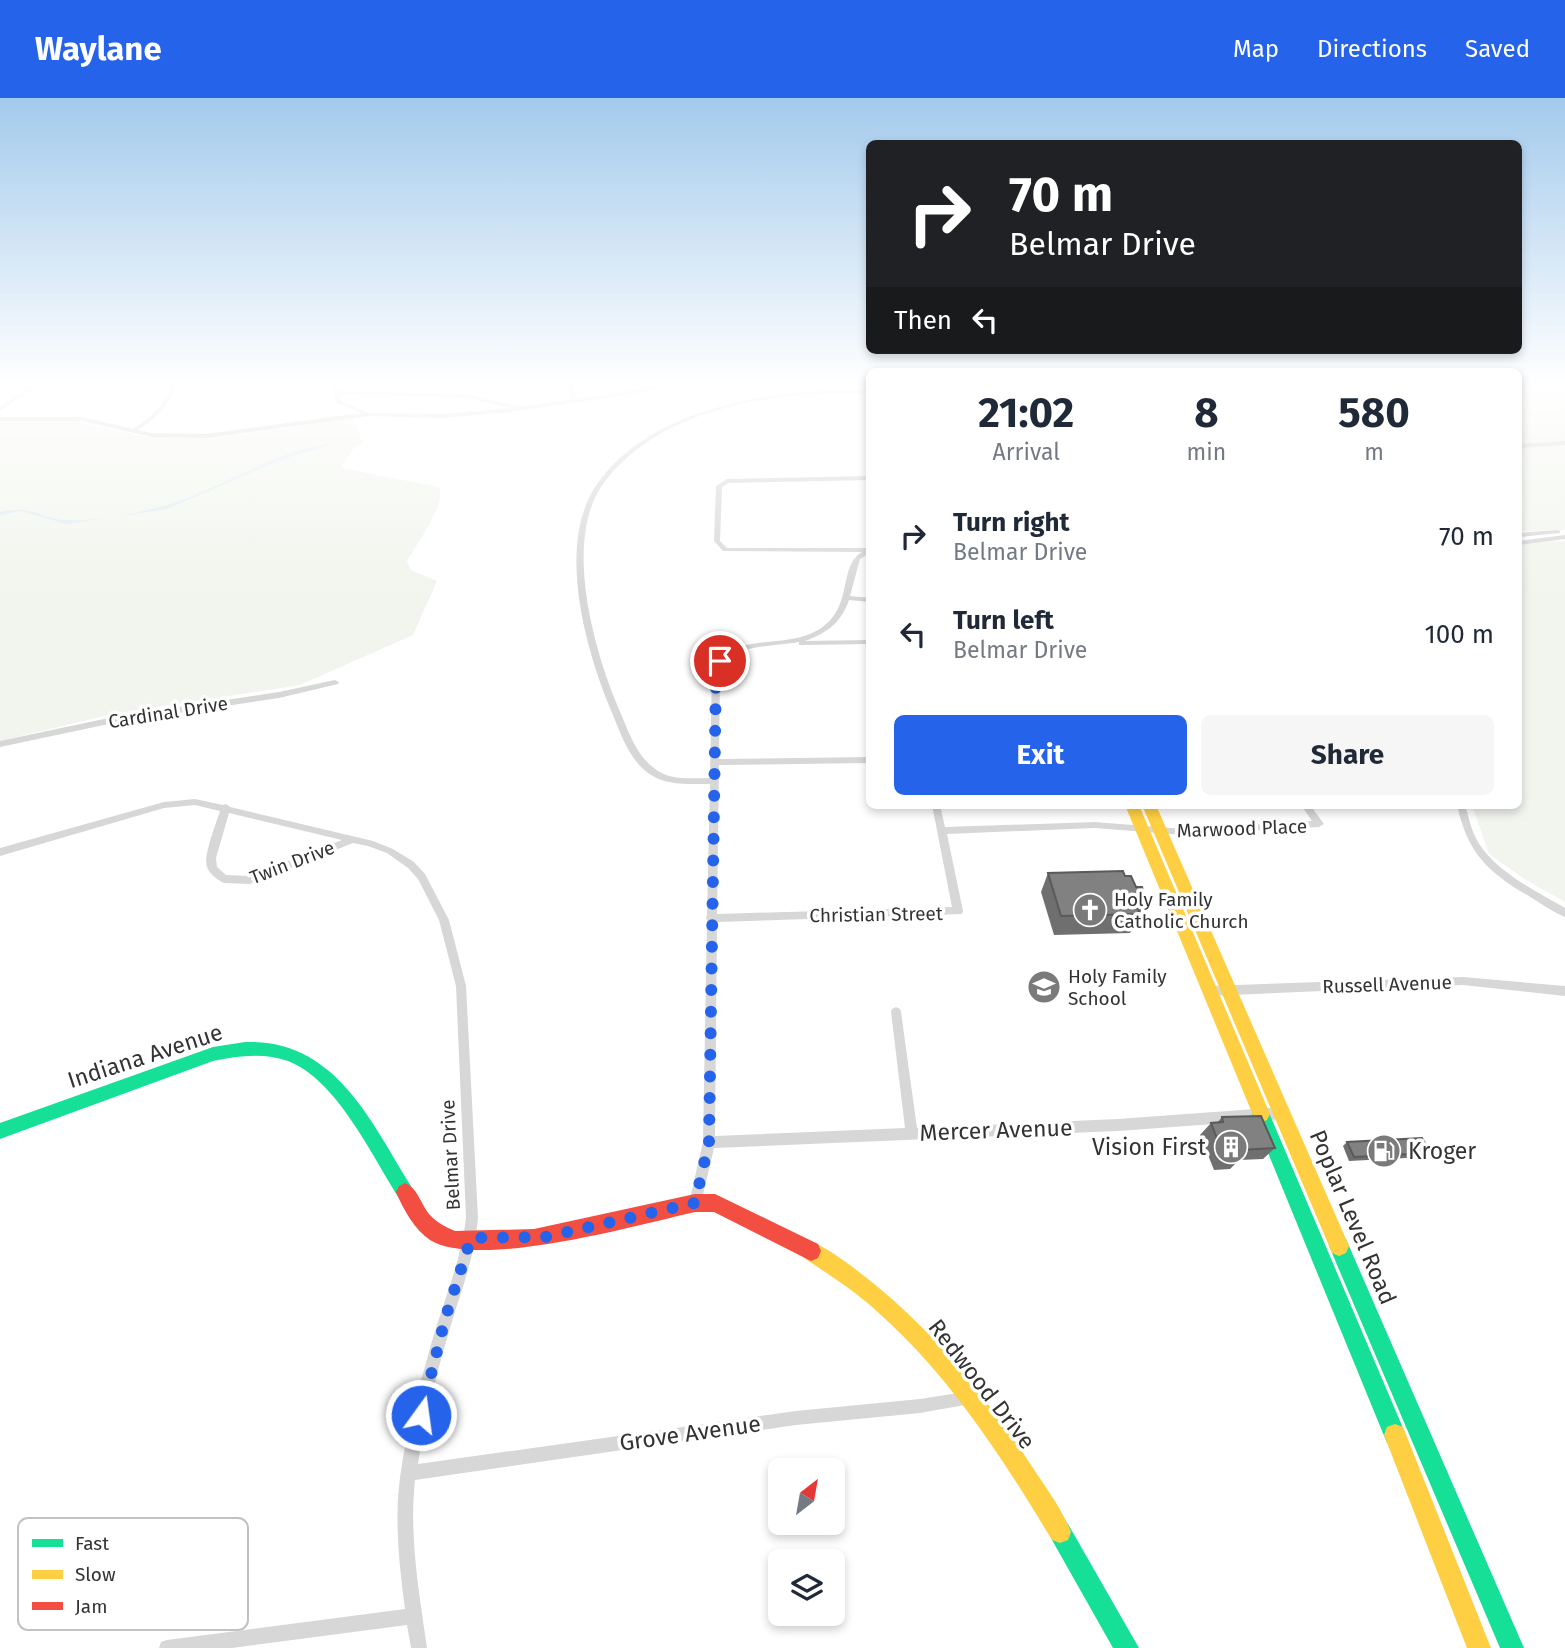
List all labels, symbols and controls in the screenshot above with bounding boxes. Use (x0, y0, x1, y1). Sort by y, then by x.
text: Waylane (35, 29, 162, 69)
text: Map (1233, 35, 1279, 63)
text: Directions (1317, 35, 1427, 63)
text: Saved (1465, 35, 1530, 63)
text: 70 m (1009, 165, 1113, 224)
icon: right (894, 168, 985, 259)
text: Belmar Drive (1009, 225, 1196, 263)
icon: left (966, 301, 1004, 339)
text: Then (894, 305, 952, 336)
text: 21:02 (978, 388, 1074, 438)
text: 8 (1194, 388, 1219, 438)
text: 580 (1338, 388, 1410, 438)
text: Arrival (993, 438, 1060, 466)
text: min (1187, 438, 1226, 466)
text: m (1364, 438, 1384, 466)
text: Turn right (953, 507, 1070, 538)
icon: right (894, 517, 932, 555)
text: 70 m (1439, 521, 1494, 552)
text: Belmar Drive (953, 538, 1087, 566)
text: Turn left (953, 605, 1054, 636)
icon: left (894, 615, 932, 653)
text: 100 m (1425, 619, 1494, 650)
pin (690, 631, 750, 691)
text: Belmar Drive (953, 636, 1087, 664)
icon: arrive (701, 642, 739, 680)
street label: Cardinal Drive (107, 692, 229, 733)
button: Exit (894, 715, 1187, 795)
button: Share (1201, 715, 1494, 795)
street label: Marwood Place (1176, 815, 1308, 842)
street label: Twin Drive (247, 836, 338, 889)
place label: Holy Family Catholic Church (1114, 888, 1249, 933)
church icon: Holy Family Catholic Church (1071, 891, 1109, 929)
street label: Christian Street (809, 902, 943, 927)
place label: Holy Family School (1068, 965, 1167, 1010)
school or university icon: Holy Family School (1025, 968, 1063, 1006)
street label: Russell Avenue (1322, 971, 1452, 998)
street label: Indiana Avenue (64, 1018, 226, 1094)
street label: Belmar Drive (436, 1099, 465, 1211)
street label: Mercer Avenue (919, 1113, 1073, 1147)
street label: Poplar Level Road (1304, 1126, 1402, 1308)
building icon: Vision First (1212, 1128, 1250, 1166)
fuel station icon: Kroger (1365, 1132, 1403, 1170)
place label: Vision First (1092, 1133, 1207, 1161)
place label: Kroger (1408, 1137, 1476, 1165)
street label: Redwood Drive (923, 1314, 1041, 1454)
position arrow (384, 1378, 458, 1452)
street label: Grove Avenue (618, 1409, 762, 1457)
north arrow (768, 1458, 845, 1535)
map controls (768, 1458, 845, 1626)
legend (18, 1518, 248, 1630)
text: Fast (75, 1532, 109, 1555)
button: layers (768, 1549, 845, 1626)
text: Slow (75, 1563, 116, 1586)
text: Jam (75, 1595, 107, 1618)

